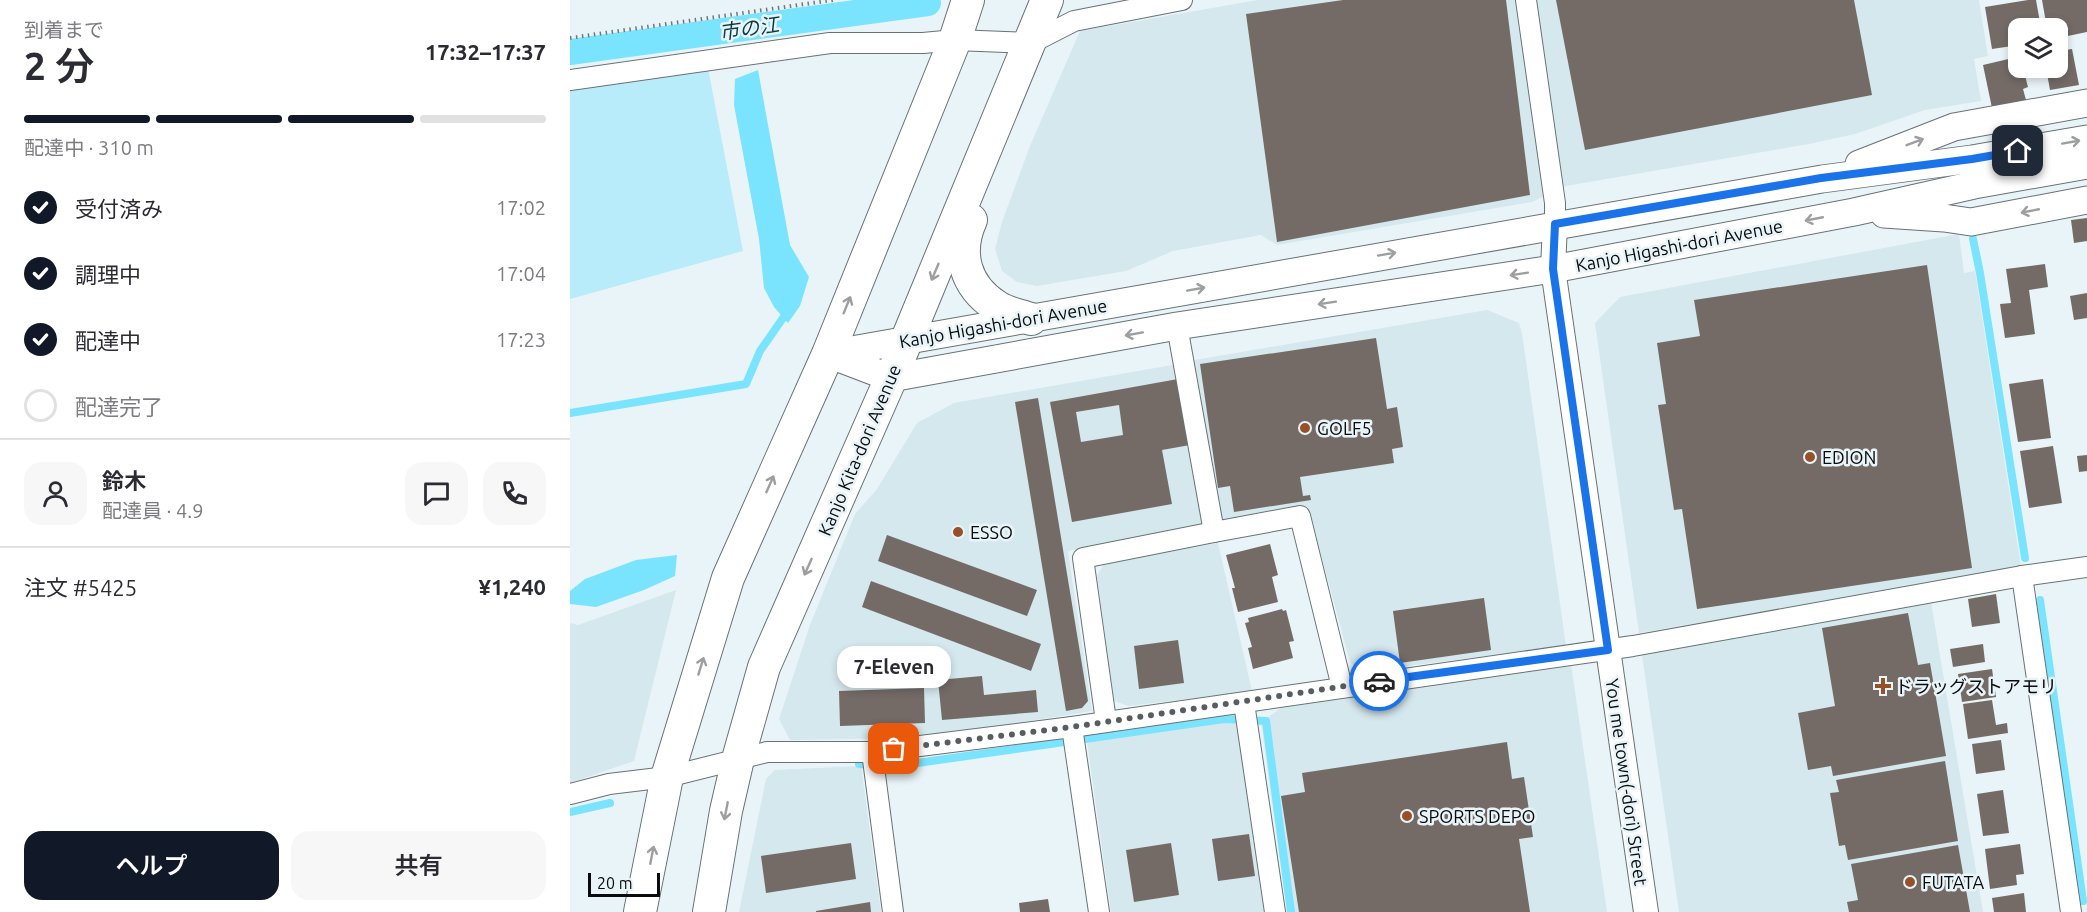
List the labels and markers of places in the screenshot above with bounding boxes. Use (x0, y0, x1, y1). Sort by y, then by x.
pin (1992, 125, 2043, 176)
place label: GOLF5 (1317, 418, 1372, 438)
marker: GOLF5 (1298, 421, 1312, 435)
place label: EDION (1822, 447, 1876, 467)
marker: EDION (1803, 450, 1817, 464)
place label: ESSO (970, 522, 1013, 542)
marker: ESSO (951, 525, 965, 539)
callout: 7-Eleven (837, 647, 951, 689)
place label: ドラッグストアモリ (1895, 676, 2057, 696)
marker: ドラッグストアモリ (1876, 679, 1890, 693)
pin (868, 723, 919, 774)
place label: SPORTS DEPO (1419, 806, 1535, 826)
marker: SPORTS DEPO (1400, 809, 1414, 823)
place label: FUTATA (1922, 872, 1985, 892)
marker: FUTATA (1903, 875, 1917, 889)

